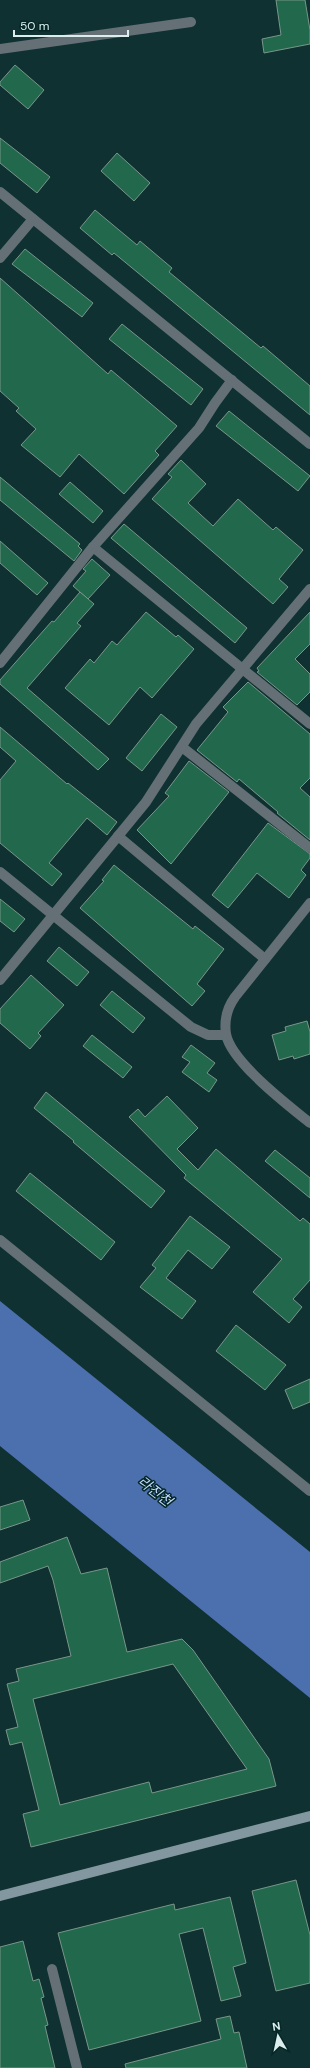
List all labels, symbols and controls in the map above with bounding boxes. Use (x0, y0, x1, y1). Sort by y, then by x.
scale bar (14, 12, 128, 38)
text: 50 m (20, 18, 49, 34)
water label: 라진천 (134, 1472, 177, 1511)
north arrow (258, 2016, 298, 2056)
text: N (271, 2019, 281, 2034)

